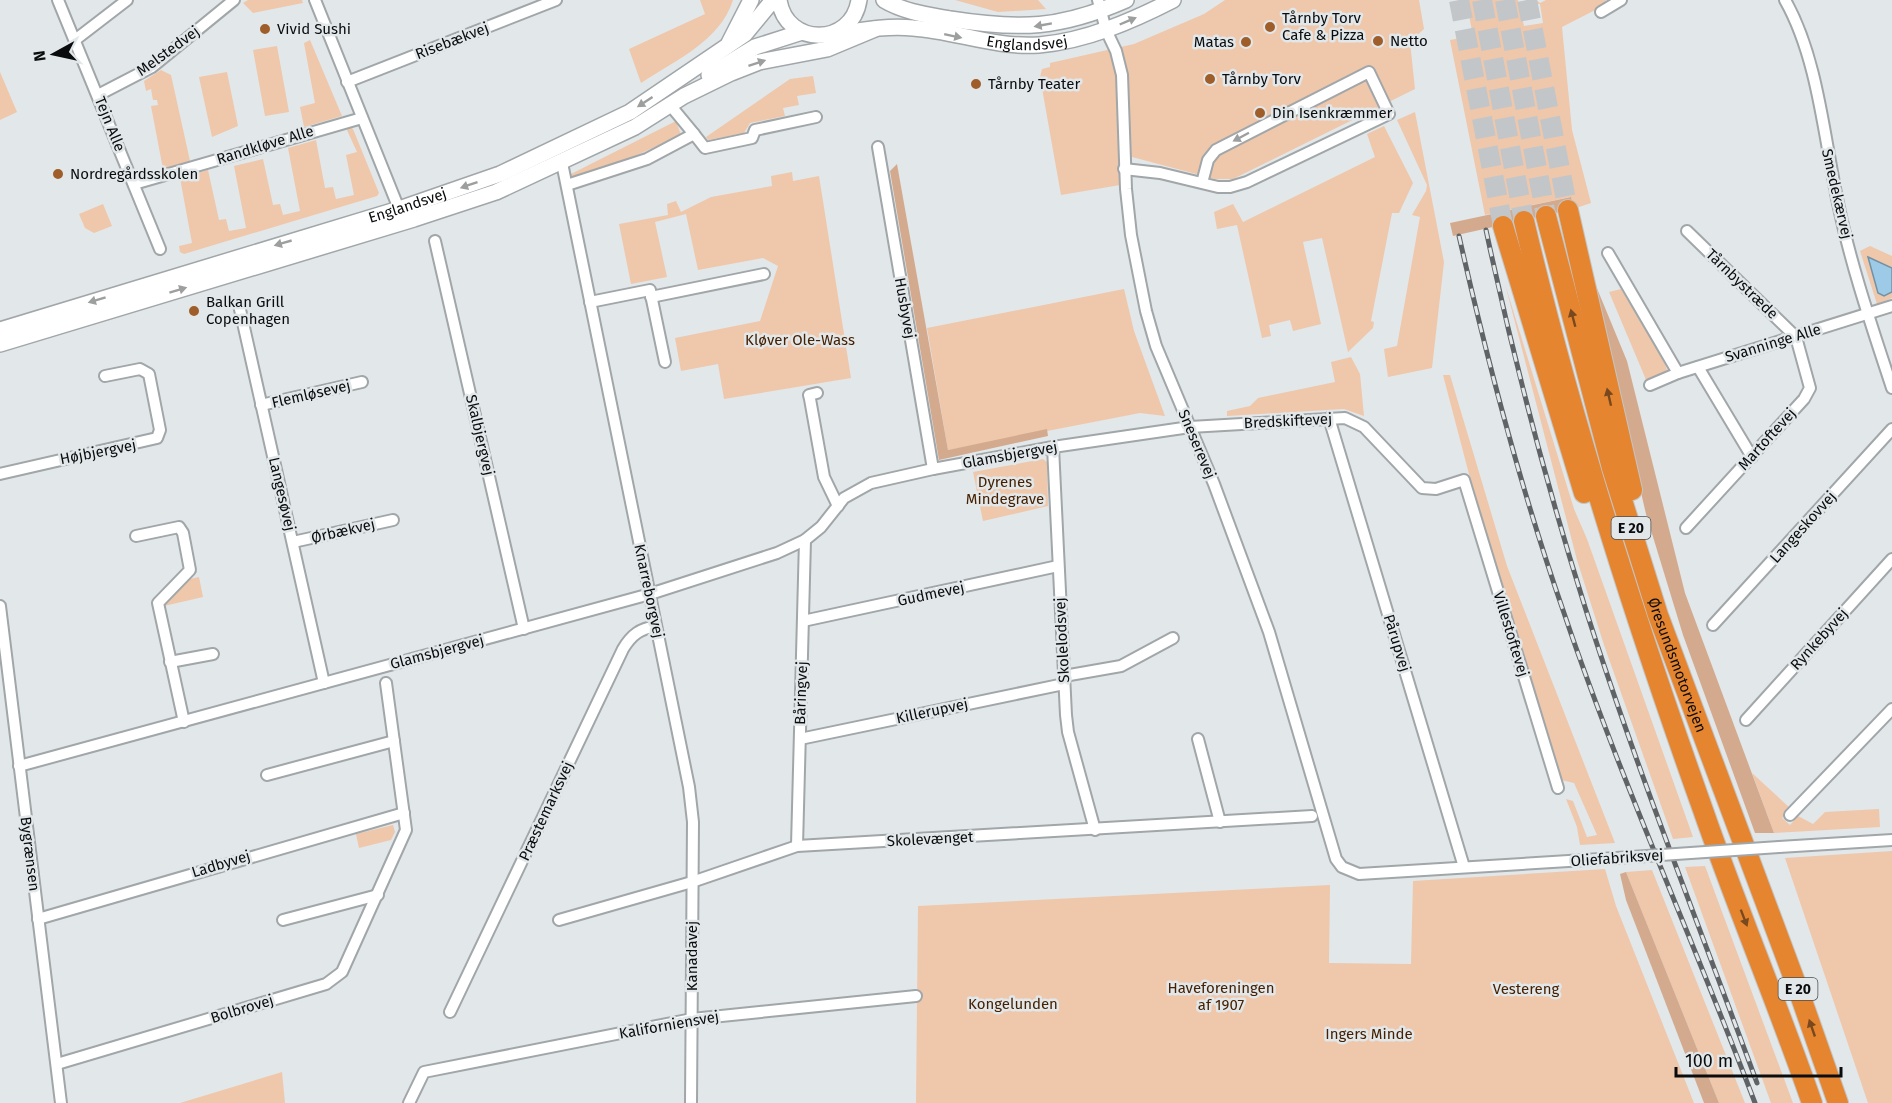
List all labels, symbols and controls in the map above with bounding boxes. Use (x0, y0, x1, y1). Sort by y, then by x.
place label: Tårnby Torv Cafe & Pizza (1282, 9, 1364, 44)
one-way arrow (1119, 16, 1137, 26)
street label: Risebækvej (413, 19, 491, 63)
place label: Vivid Sushi (277, 20, 351, 38)
marker: Tårnby Torv Cafe & Pizza (1263, 20, 1277, 34)
one-way arrow (1033, 21, 1052, 30)
street label: Melstedvej (133, 22, 203, 80)
marker: Vivid Sushi (258, 22, 272, 36)
north arrow (24, 24, 84, 84)
one-way arrow (944, 32, 963, 41)
street label: Englandsvej (985, 32, 1069, 54)
place label: Netto (1390, 32, 1428, 50)
place label: Matas (1194, 33, 1234, 51)
marker: Netto (1371, 34, 1385, 48)
marker: Matas (1239, 35, 1253, 49)
text: N (29, 49, 50, 63)
one-way arrow (748, 58, 766, 67)
place label: Tårnby Torv (1222, 70, 1301, 88)
marker: Tårnby Torv (1203, 72, 1217, 86)
place label: Tårnby Teater (988, 75, 1080, 93)
marker: Tårnby Teater (969, 77, 983, 91)
street label: Tejn Alle (91, 94, 129, 154)
one-way arrow (637, 96, 653, 107)
place label: Din Isenkræmmer (1272, 104, 1393, 122)
marker: Din Isenkræmmer (1253, 106, 1267, 120)
street label: Randkløve Alle (214, 122, 316, 168)
one-way arrow (1233, 132, 1250, 142)
street label: Smedekærvej (1818, 147, 1856, 241)
place label: Nordregårdsskolen (70, 165, 198, 183)
marker: Nordregårdsskolen (51, 167, 65, 181)
one-way arrow (460, 180, 478, 190)
street label: Englandsvej (366, 184, 449, 227)
one-way arrow (274, 239, 292, 248)
street label: Tårnbystræde (1702, 245, 1782, 323)
street label: Husbyvej (891, 276, 919, 340)
one-way arrow (169, 285, 187, 294)
place label: Balkan Grill Copenhagen (206, 293, 290, 328)
one-way arrow (88, 296, 106, 305)
marker: Balkan Grill Copenhagen (187, 304, 201, 318)
one-way arrow (1568, 309, 1577, 327)
street label: Svanninge Alle (1723, 320, 1823, 366)
park label: Kløver Ole-Wass (745, 331, 855, 349)
street label: Flemløsevej (270, 376, 352, 412)
one-way arrow (1603, 388, 1613, 406)
street label: Skalbjergvej (462, 393, 498, 477)
street label: Martoftevej (1734, 404, 1800, 474)
street label: Sneserevej (1174, 407, 1220, 481)
street label: Bredskiftevej (1243, 410, 1333, 432)
street label: Højbjergvej (58, 436, 138, 468)
street label: Glamsbjergvej (961, 438, 1059, 472)
street label: Langesøvej (265, 455, 299, 533)
park label: Dyrenes Mindegrave (966, 473, 1044, 508)
street label: Langeskovvej (1766, 487, 1840, 567)
street label: Ørbækvej (309, 515, 377, 547)
road number: E 20 (1612, 517, 1650, 539)
street label: Knarreborgvej (630, 542, 668, 640)
street label: Gudmevej (896, 578, 966, 610)
street label: Villestoftevej (1489, 589, 1533, 679)
street label: Øresundsmotorvejen (1644, 595, 1710, 735)
street label: Skolelodsvej (1051, 597, 1073, 683)
street label: Rynkebyvej (1787, 604, 1851, 674)
street label: Pårupvej (1380, 612, 1414, 674)
street label: Glamsbjergvej (388, 631, 486, 673)
street label: Båringvej (791, 661, 811, 725)
street label: Killerupvej (894, 695, 970, 727)
street label: Præstemarksvej (515, 758, 577, 864)
street label: Bygrænsen (16, 816, 44, 892)
street label: Skolevænget (886, 828, 974, 850)
street label: Oliefabriksvej (1570, 846, 1664, 870)
street label: Ladbyvej (189, 847, 253, 881)
one-way arrow (1740, 909, 1750, 927)
street label: Kanadavej (683, 921, 701, 991)
road number: E 20 (1778, 978, 1818, 1000)
park label: Haveforeningen af 1907 (1167, 979, 1275, 1014)
park label: Vestereng (1493, 980, 1560, 998)
street label: Bolbrovej (208, 991, 276, 1027)
park label: Kongelunden (968, 995, 1058, 1013)
street label: Kaliforniensvej (618, 1007, 720, 1043)
one-way arrow (1806, 1019, 1816, 1037)
park label: Ingers Minde (1325, 1025, 1413, 1043)
scale bar (1676, 1040, 1841, 1078)
text: 100 m (1685, 1050, 1733, 1072)

